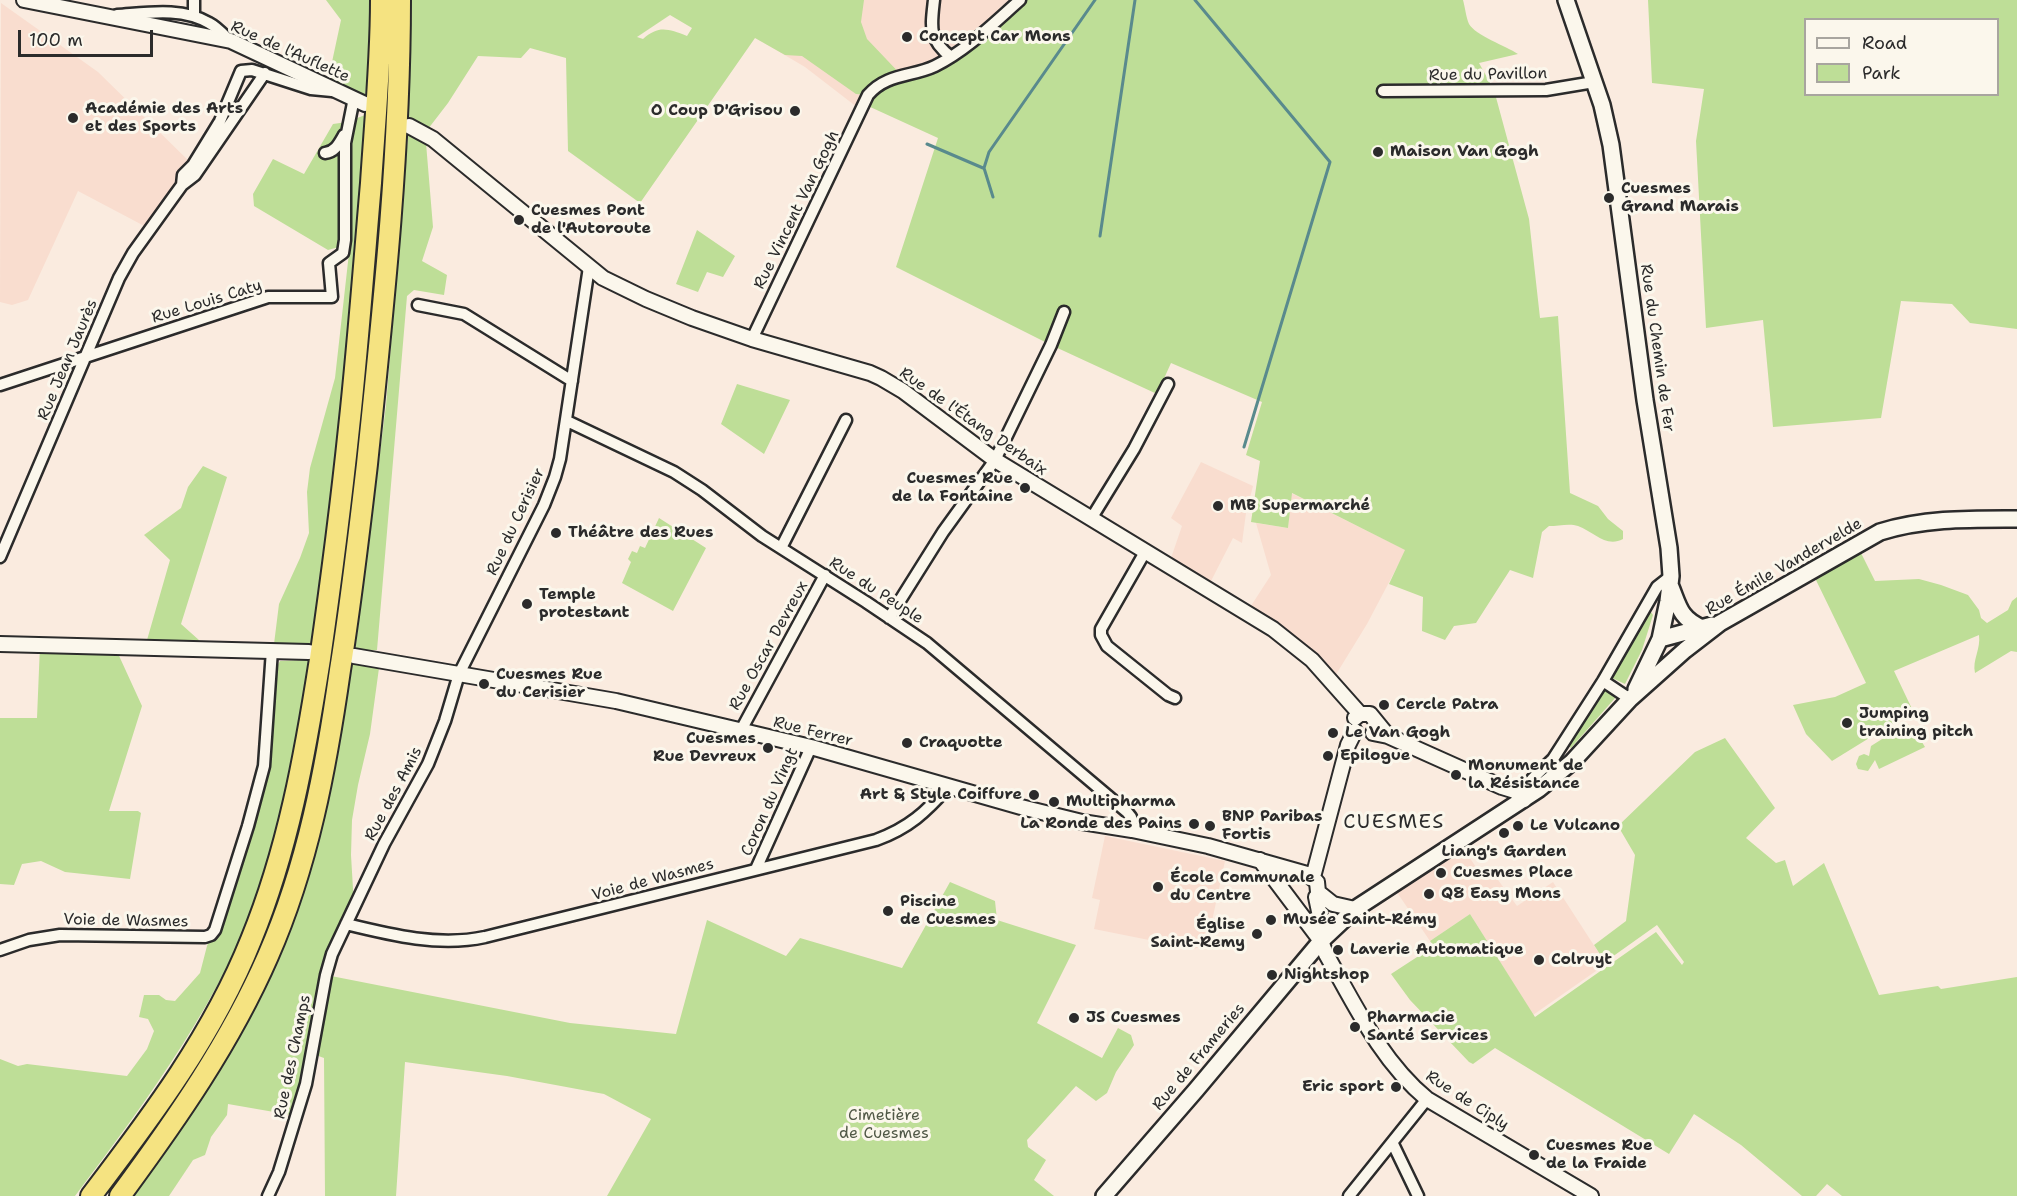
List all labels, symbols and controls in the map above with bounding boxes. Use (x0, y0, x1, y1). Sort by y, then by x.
street label: Rue de l'Auflette (228, 17, 352, 87)
scale bar (21, 18, 156, 56)
legend (1804, 18, 1999, 96)
place label: Concept Car Mons (919, 27, 1071, 47)
text: 100 m (29, 28, 83, 52)
marker: Concept Car Mons (900, 30, 914, 44)
text: Road (1862, 31, 1907, 55)
text: Park (1862, 61, 1901, 85)
street label: Rue du Pavillon (1429, 64, 1547, 86)
place label: Académie des Arts et des Sports (85, 99, 243, 137)
place label: O Coup D'Grisou (651, 101, 783, 121)
marker: O Coup D'Grisou (788, 104, 802, 118)
marker: Académie des Arts et des Sports (66, 111, 80, 125)
street label: Rue Vincent Van Gogh (750, 128, 844, 292)
place label: Maison Van Gogh (1390, 142, 1539, 162)
marker: Maison Van Gogh (1371, 145, 1385, 159)
place label: Cuesmes Grand Marais (1621, 179, 1739, 217)
marker: Cuesmes Grand Marais (1602, 191, 1616, 205)
place label: Cuesmes Pont de l'Autoroute (531, 201, 651, 239)
marker: Cuesmes Pont de l'Autoroute (512, 213, 526, 227)
street label: Rue du Chemin de Fer (1636, 263, 1678, 433)
street label: Rue Louis Caty (150, 276, 264, 328)
street label: Rue Jean Jaurès (34, 297, 102, 423)
street label: Rue de l'Étang Derbaix (895, 364, 1051, 480)
street label: Rue du Cerisier (483, 465, 549, 579)
place label: Cuesmes Rue de la Fontaine (892, 469, 1013, 507)
marker: Cuesmes Rue de la Fontaine (1018, 481, 1032, 495)
place label: MB Supermarché (1230, 496, 1370, 516)
marker: MB Supermarché (1211, 499, 1225, 513)
street label: Rue Émile Vandervelde (1702, 514, 1866, 620)
place label: Théâtre des Rues (568, 523, 714, 543)
marker: Théâtre des Rues (549, 526, 563, 540)
street label: Rue du Peuple (825, 553, 927, 629)
street label: Rue Oscar Devreux (726, 578, 812, 714)
place label: Temple protestant (539, 585, 629, 623)
marker: Temple protestant (520, 597, 534, 611)
place label: Cuesmes Rue du Cerisier (496, 665, 603, 703)
marker: Cuesmes Rue du Cerisier (477, 677, 491, 691)
place label: Cercle Patra (1396, 695, 1498, 715)
marker: Cercle Patra (1377, 698, 1391, 712)
place label: Jumping training pitch (1859, 704, 1973, 742)
street label: Rue Ferrer (771, 713, 855, 751)
marker: Jumping training pitch (1840, 716, 1854, 730)
place label: Le Van Gogh (1345, 723, 1450, 743)
marker: Le Van Gogh (1326, 726, 1340, 740)
place label: Cuesmes Rue Devreux (653, 729, 756, 767)
place label: Craquotte (919, 733, 1003, 753)
marker: Craquotte (900, 736, 914, 750)
marker: Cuesmes Rue Devreux (761, 741, 775, 755)
street label: Rue des Amis (361, 744, 427, 844)
street label: Coron du Vingt (738, 745, 802, 859)
place label: Epilogue (1340, 746, 1410, 766)
marker: Epilogue (1321, 749, 1335, 763)
place label: Monument de la Résistance (1468, 756, 1583, 794)
marker: Monument de la Résistance (1449, 768, 1463, 782)
place label: Art & Style Coiffure (860, 785, 1022, 805)
marker: Art & Style Coiffure (1027, 788, 1041, 802)
place label: Multipharma (1066, 792, 1175, 812)
marker: Multipharma (1047, 795, 1061, 809)
place label: BNP Paribas Fortis (1222, 807, 1322, 845)
district label: CUESMES (1343, 811, 1445, 835)
place label: La Ronde des Pains (1020, 814, 1182, 834)
place label: Le Vulcano (1530, 816, 1620, 836)
marker: La Ronde des Pains (1187, 817, 1201, 831)
marker: BNP Paribas Fortis (1203, 819, 1217, 833)
marker: Le Vulcano (1511, 819, 1525, 833)
marker: Liang's Garden (1497, 826, 1511, 840)
place label: Liang's Garden (1442, 842, 1566, 862)
street label: Voie de Wasmes (590, 855, 716, 905)
place label: Cuesmes Place (1453, 863, 1573, 883)
marker: Cuesmes Place (1434, 866, 1448, 880)
place label: École Communale du Centre (1170, 868, 1315, 906)
marker: École Communale du Centre (1151, 880, 1165, 894)
place label: Q8 Easy Mons (1441, 884, 1561, 904)
marker: Q8 Easy Mons (1422, 887, 1436, 901)
place label: Piscine de Cuesmes (900, 892, 996, 930)
marker: Piscine de Cuesmes (881, 904, 895, 918)
street label: Voie de Wasmes (63, 910, 189, 932)
place label: Musée Saint-Rémy (1283, 910, 1437, 930)
marker: Musée Saint-Rémy (1264, 913, 1278, 927)
place label: Église Saint-Remy (1150, 915, 1245, 953)
marker: Église Saint-Remy (1250, 927, 1264, 941)
place label: Laverie Automatique (1350, 940, 1524, 960)
marker: Laverie Automatique (1331, 943, 1345, 957)
place label: Colruyt (1551, 950, 1612, 970)
marker: Colruyt (1532, 953, 1546, 967)
place label: Nightshop (1284, 965, 1369, 985)
marker: Nightshop (1265, 968, 1279, 982)
street label: Rue des Champs (270, 993, 316, 1121)
street label: Rue de Frameries (1149, 1000, 1249, 1114)
place label: JS Cuesmes (1086, 1008, 1181, 1028)
place label: Pharmacie Santé Services (1367, 1008, 1488, 1046)
marker: JS Cuesmes (1067, 1011, 1081, 1025)
marker: Pharmacie Santé Services (1348, 1020, 1362, 1034)
street label: Rue de Ciply (1422, 1067, 1512, 1135)
place label: Eric sport (1302, 1077, 1384, 1097)
marker: Eric sport (1389, 1080, 1403, 1094)
park label: Cimetière de Cuesmes (839, 1106, 929, 1144)
place label: Cuesmes Rue de la Fraide (1546, 1136, 1653, 1174)
marker: Cuesmes Rue de la Fraide (1527, 1148, 1541, 1162)

